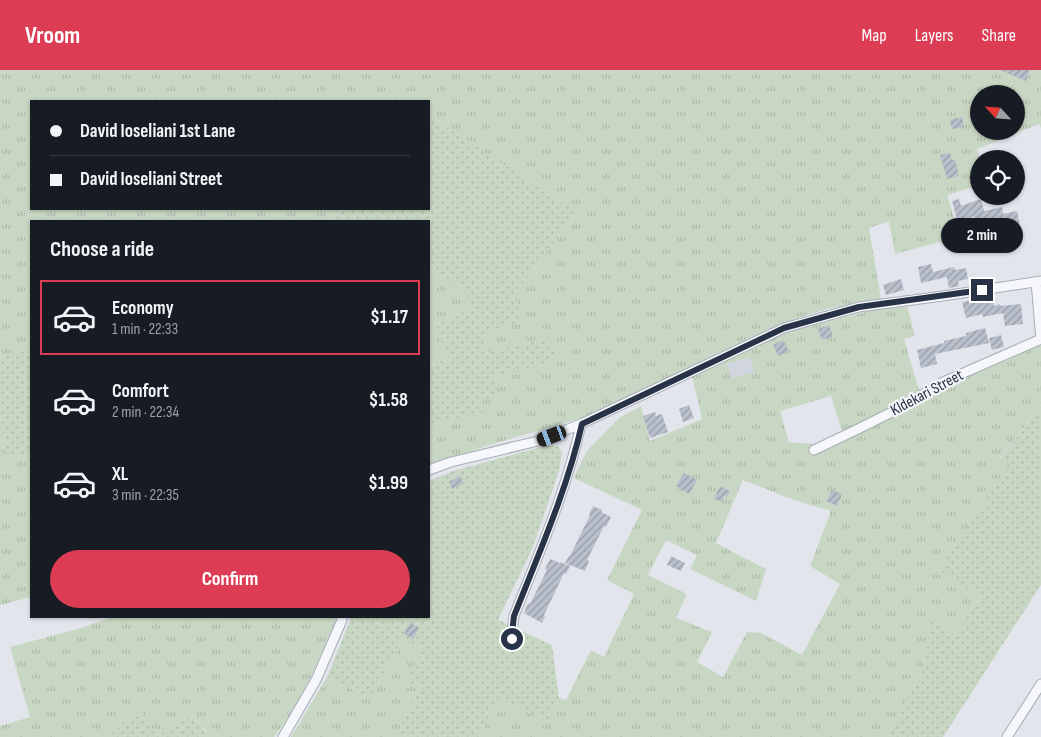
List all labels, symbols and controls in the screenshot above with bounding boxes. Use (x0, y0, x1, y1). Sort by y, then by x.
text: Vroom (25, 21, 80, 50)
text: Map (862, 25, 887, 46)
text: Layers (915, 25, 954, 46)
text: Share (982, 25, 1016, 46)
north arrow (970, 85, 1025, 140)
map controls (970, 85, 1025, 205)
text: David Ioseliani 1st Lane (80, 120, 235, 143)
button: locate (970, 150, 1025, 205)
text: David Ioseliani Street (80, 168, 222, 191)
callout: 2 min (941, 218, 1023, 252)
text: 2 min (967, 226, 997, 245)
text: Choose a ride (50, 236, 154, 263)
route end (971, 279, 993, 301)
icon: car (52, 295, 97, 340)
text: Economy (112, 297, 174, 320)
text: $1.17 (370, 306, 408, 329)
text: 1 min · 22:33 (112, 320, 178, 339)
street label: Kldekari Street (887, 366, 967, 420)
icon: car (52, 378, 97, 423)
text: Comfort (112, 380, 169, 403)
text: $1.58 (369, 389, 408, 412)
text: 2 min · 22:34 (112, 403, 179, 422)
car (535, 424, 568, 448)
icon: car (52, 461, 97, 506)
text: XL (112, 463, 128, 486)
text: $1.99 (368, 472, 408, 495)
text: 3 min · 22:35 (112, 486, 179, 505)
button: Confirm (50, 550, 410, 608)
route start (501, 628, 523, 650)

